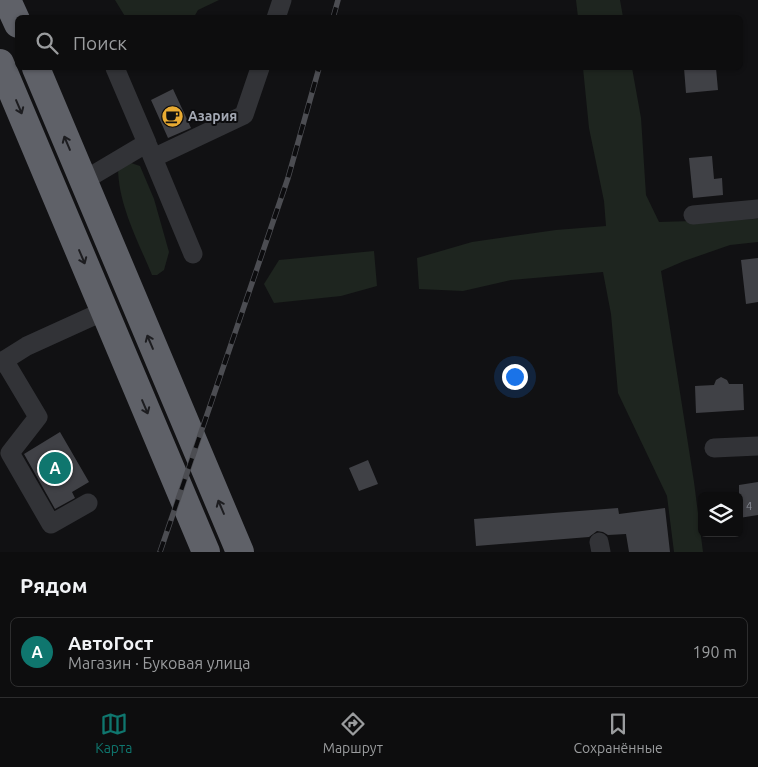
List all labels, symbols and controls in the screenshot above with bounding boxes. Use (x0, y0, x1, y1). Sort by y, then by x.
search box (15, 15, 743, 70)
icon: search (33, 29, 61, 57)
text: Поиск (73, 32, 127, 54)
one-way arrow (15, 99, 24, 115)
cafe icon: Азария (160, 104, 184, 128)
place label: Азария (188, 108, 237, 124)
one-way arrow (62, 136, 71, 151)
one-way arrow (77, 249, 87, 264)
one-way arrow (145, 335, 154, 350)
your location (502, 364, 528, 390)
one-way arrow (140, 399, 150, 414)
pin: A (39, 449, 71, 487)
map controls (698, 492, 743, 537)
button: layers (698, 492, 743, 537)
one-way arrow (215, 500, 225, 515)
house number: 4 (746, 500, 752, 512)
text: Рядом (20, 573, 88, 597)
text: АвтоГост (68, 632, 153, 654)
text: A (31, 643, 43, 661)
text: 190 m (692, 643, 737, 661)
text: Магазин · Буковая улица (68, 654, 250, 672)
tab: Карта (95, 710, 132, 756)
tab: Маршрут (323, 710, 383, 756)
tab: Сохранённые (573, 710, 663, 756)

